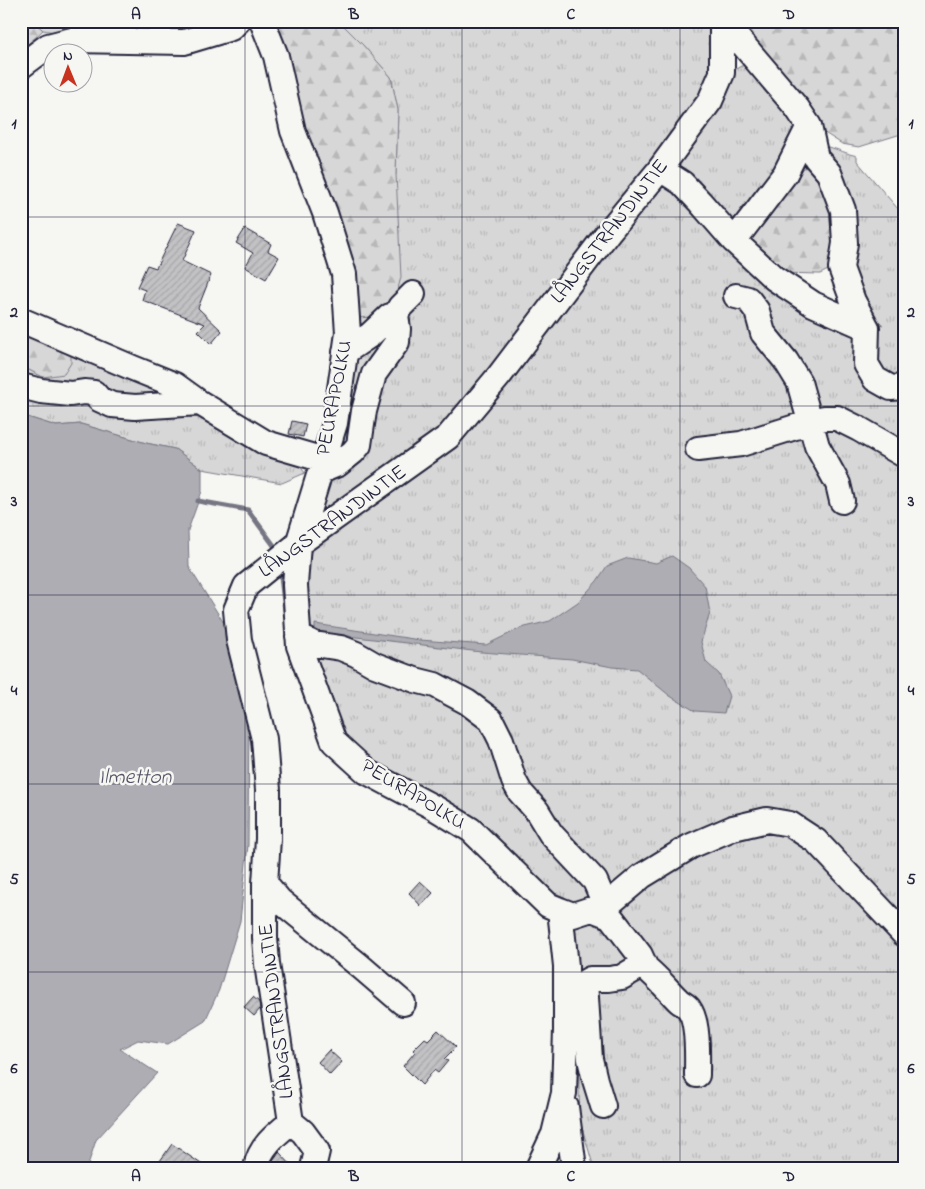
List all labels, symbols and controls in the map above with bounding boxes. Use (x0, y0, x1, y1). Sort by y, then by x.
text: A (131, 3, 141, 27)
text: B (348, 3, 360, 27)
text: C (567, 3, 576, 27)
text: D (782, 3, 795, 27)
north arrow (42, 42, 92, 92)
text: N (63, 46, 73, 67)
text: 1 (11, 112, 17, 136)
text: 1 (908, 112, 914, 136)
street label: LÅNGSTRANDINTIE (543, 153, 676, 311)
text: 2 (9, 301, 18, 325)
text: 2 (906, 301, 915, 325)
street label: PEURAPOLKU (309, 338, 361, 458)
street label: LÅNGSTRANDINTIE (252, 457, 413, 586)
text: 3 (10, 490, 18, 514)
text: 3 (907, 490, 915, 514)
text: 4 (10, 679, 18, 703)
text: 4 (907, 679, 915, 703)
street label: PEURAPOLKU (355, 752, 471, 838)
water label: Ilmetton (99, 762, 173, 794)
text: 5 (9, 868, 19, 892)
text: 5 (906, 868, 916, 892)
street label: LÅNGSTRANDINTIE (250, 922, 303, 1101)
text: 6 (9, 1057, 18, 1081)
text: 6 (906, 1057, 915, 1081)
text: A (131, 1165, 141, 1189)
text: B (348, 1165, 360, 1189)
text: C (567, 1165, 576, 1189)
text: D (782, 1165, 795, 1189)

